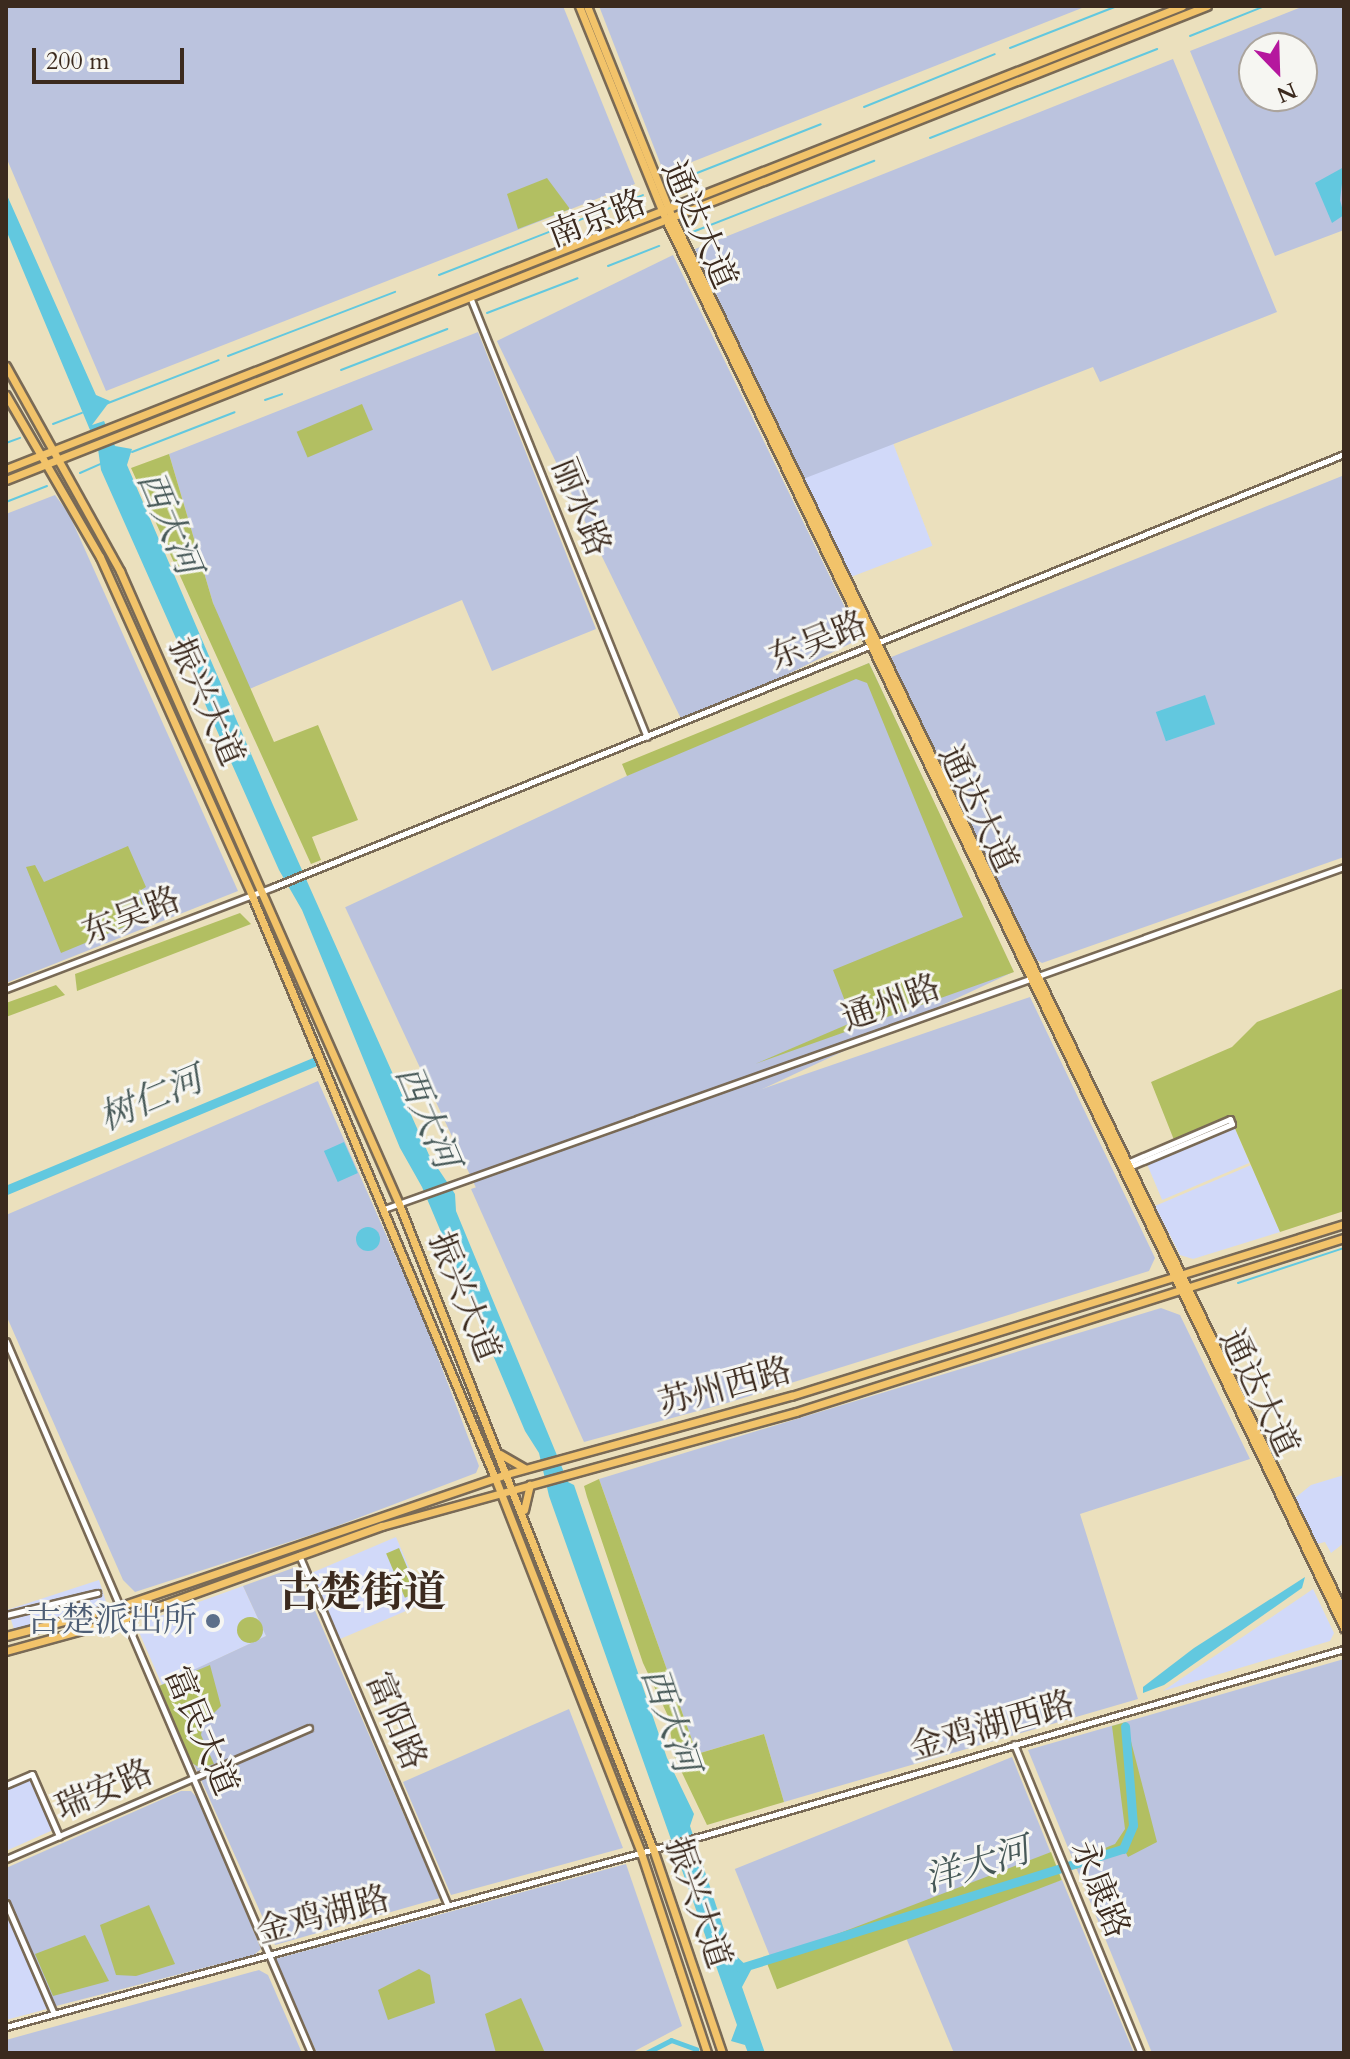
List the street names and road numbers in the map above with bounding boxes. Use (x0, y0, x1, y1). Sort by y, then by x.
street label: 通达大道 (653, 155, 745, 295)
street label: 南京路 (542, 182, 652, 256)
street label: 丽水路 (543, 452, 619, 562)
street label: 东吴路 (763, 603, 873, 679)
street label: 振兴大道 (160, 632, 252, 772)
street label: 通达大道 (930, 739, 1026, 879)
street label: 东吴路 (76, 879, 186, 953)
street label: 通州路 (836, 966, 946, 1040)
street label: 振兴大道 (420, 1226, 508, 1368)
street label: 通达大道 (1211, 1323, 1307, 1463)
street label: 苏州西路 (654, 1350, 796, 1424)
street label: 富民大道 (156, 1660, 246, 1802)
street label: 富阳路 (357, 1666, 435, 1776)
street label: 金鸡湖西路 (905, 1683, 1079, 1769)
street label: 瑞安路 (49, 1751, 159, 1829)
street label: 振兴大道 (657, 1832, 739, 1974)
street label: 永康路 (1062, 1834, 1138, 1944)
street label: 金鸡湖路 (252, 1878, 394, 1952)

